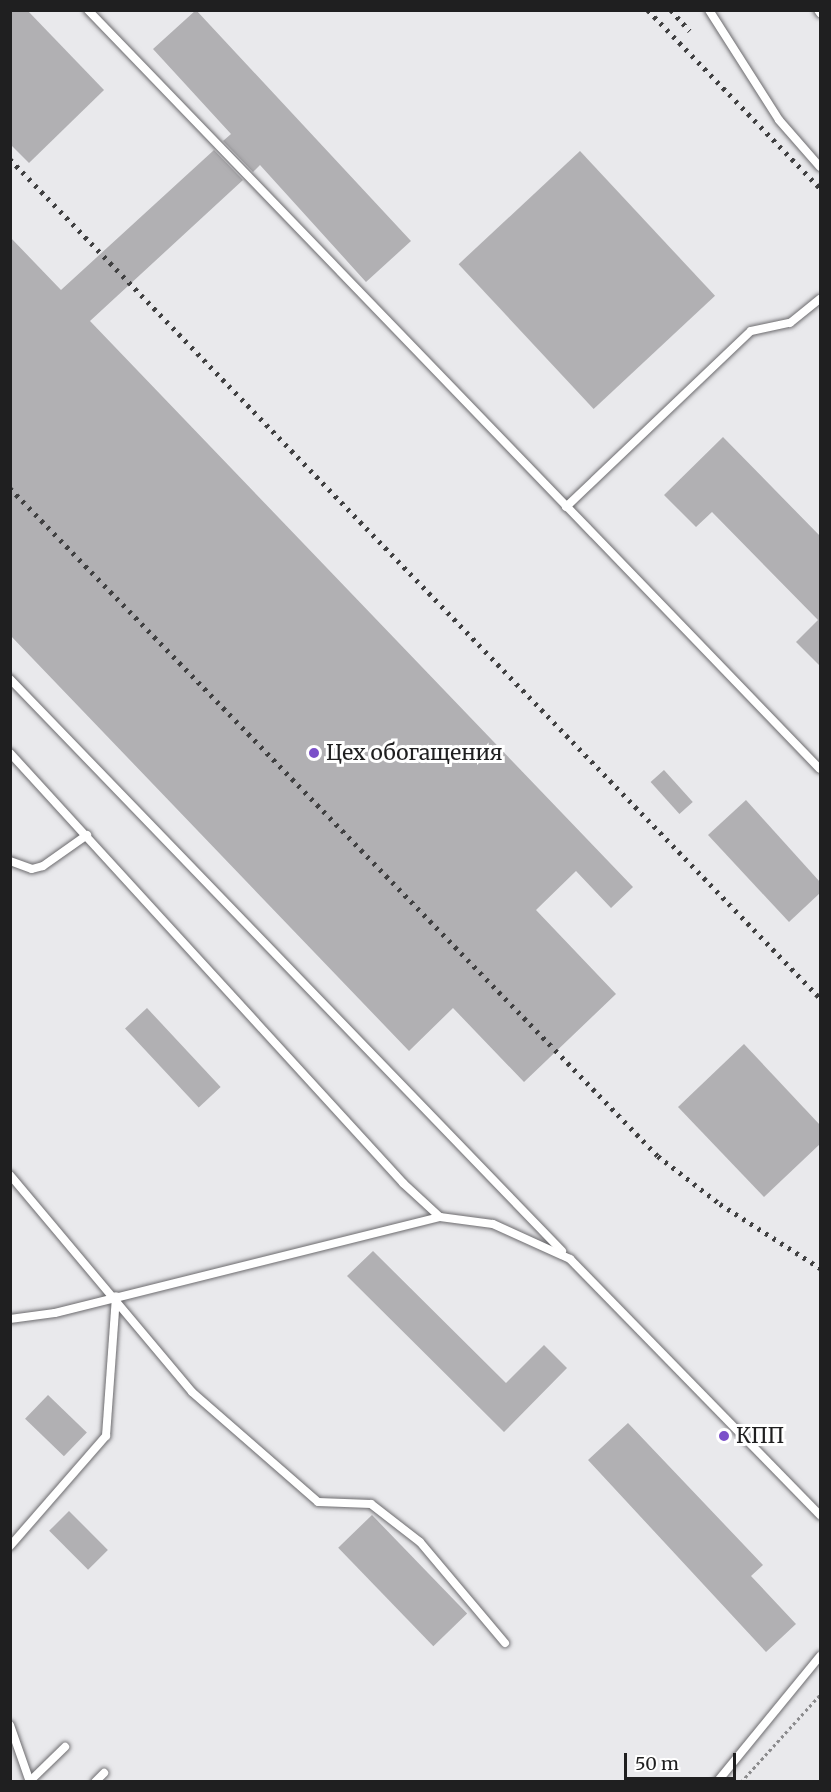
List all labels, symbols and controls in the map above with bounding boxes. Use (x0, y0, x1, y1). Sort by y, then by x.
place label: Цех обогащения (326, 740, 503, 766)
marker: Цех обогащения (307, 746, 321, 760)
place label: КПП (736, 1423, 784, 1449)
marker: КПП (717, 1429, 731, 1443)
scale bar (627, 1741, 740, 1779)
text: 50 m (635, 1752, 679, 1775)

